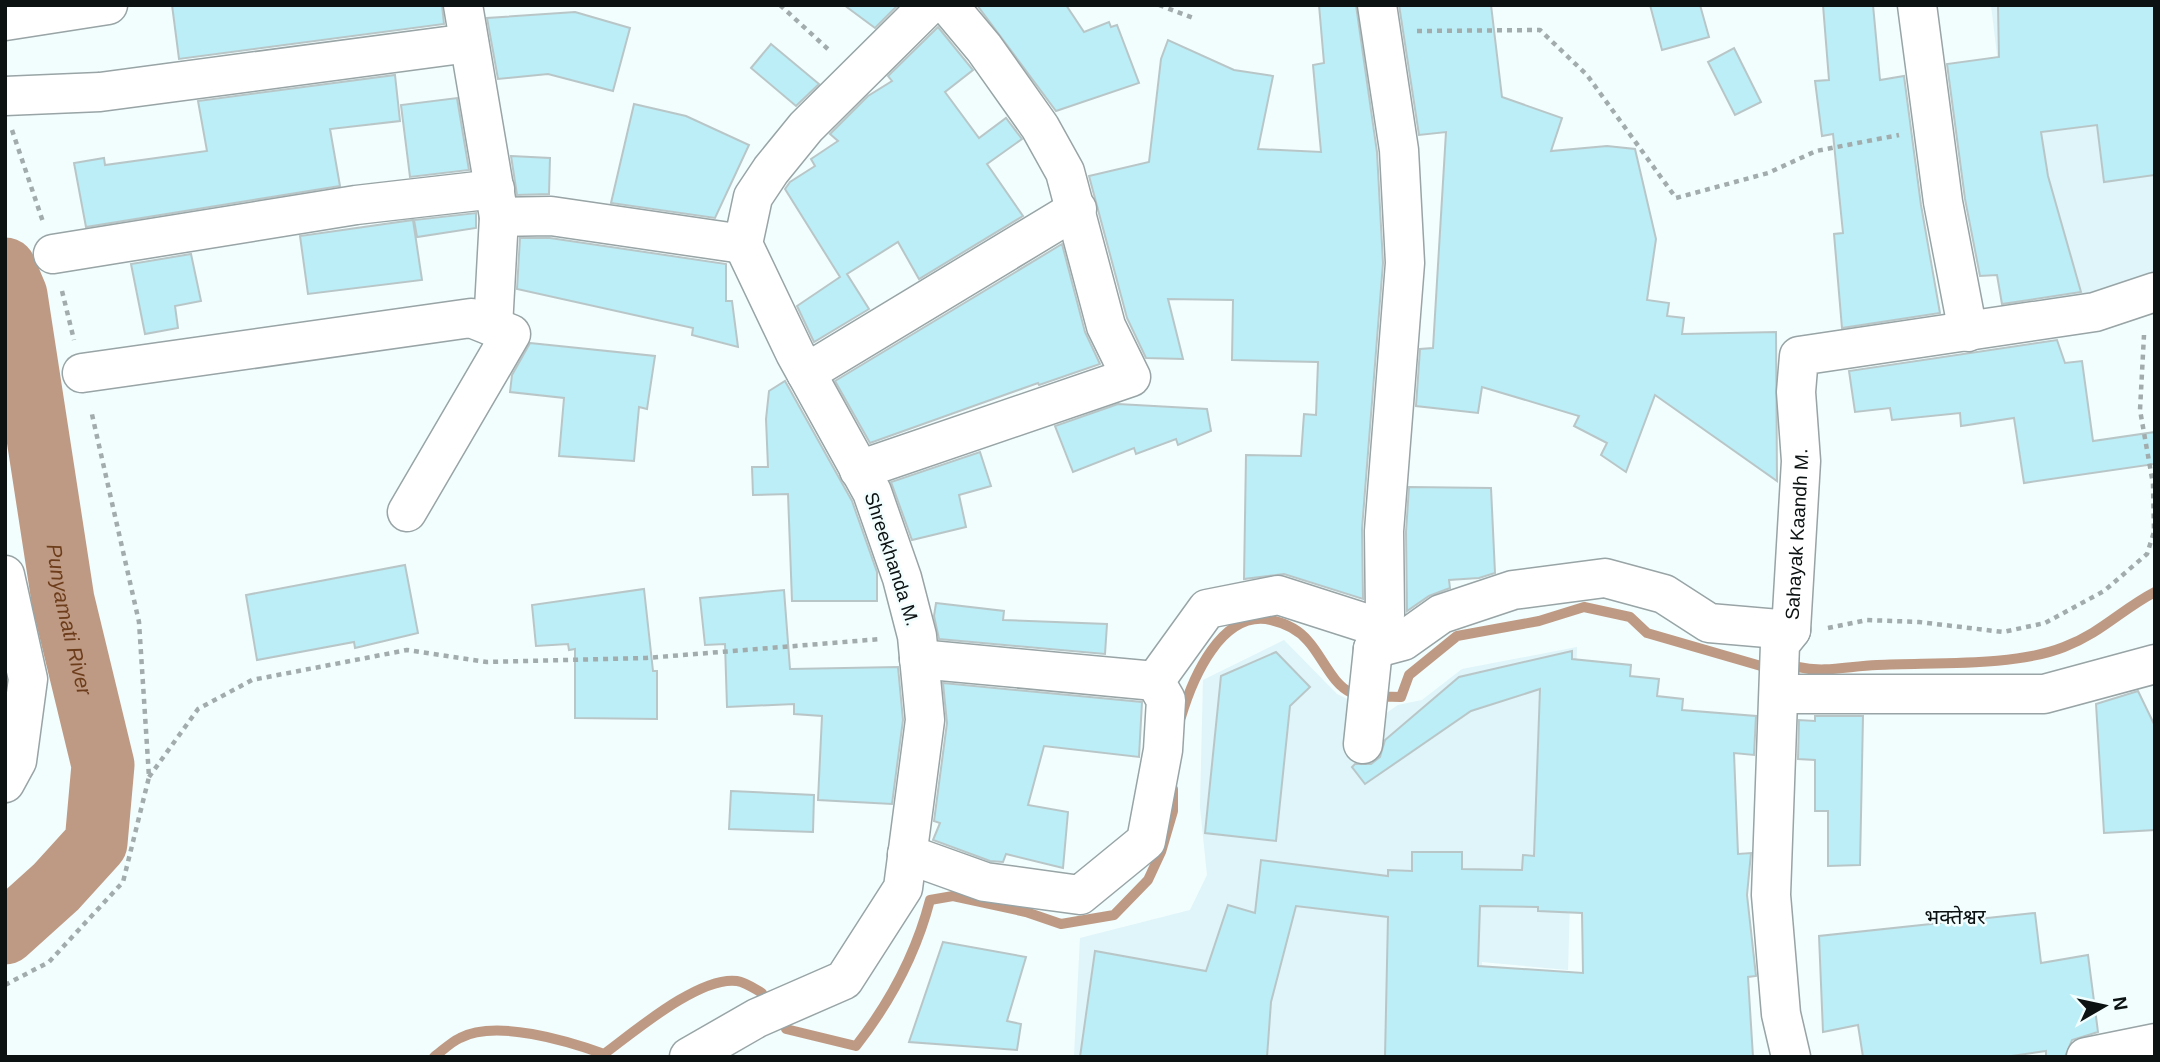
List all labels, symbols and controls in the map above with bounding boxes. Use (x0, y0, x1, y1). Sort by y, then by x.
street label: Sahayak Kaandh M. (1781, 448, 1812, 621)
street label: Shreekhanda M. (860, 489, 924, 629)
water label: Punyamati River (43, 542, 97, 698)
district label: भक्तेश्वर (1924, 905, 1986, 928)
north arrow (2069, 971, 2139, 1041)
text: N (2109, 995, 2132, 1012)

